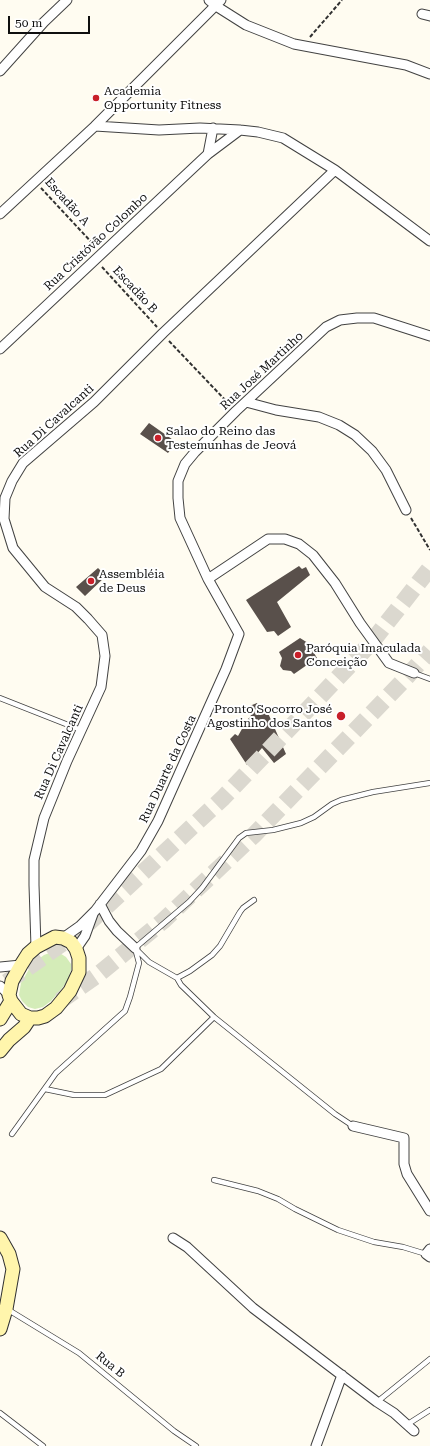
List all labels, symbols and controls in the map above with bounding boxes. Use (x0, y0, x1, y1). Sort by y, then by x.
scale bar (10, 8, 92, 34)
text: 50 m (15, 16, 42, 30)
place label: Academia Opportunity Fitness (104, 84, 221, 112)
marker: Academia Opportunity Fitness (91, 93, 101, 103)
street label: Escadão A (42, 175, 92, 229)
street label: Rua Cristóvão Colombo (41, 190, 151, 294)
street label: Escadão B (110, 263, 160, 317)
street label: Rua José Martinho (217, 329, 307, 413)
street label: Rua Di Cavalcanti (11, 381, 97, 461)
place label: Salao do Reino das Testemunhas de Jeová (166, 424, 296, 452)
marker: Salao do Reino das Testemunhas de Jeová (153, 433, 163, 443)
place label: Assembléia de Deus (99, 567, 165, 595)
marker: Assembléia de Deus (86, 576, 96, 586)
place label: Paróquia Imaculada Conceição (306, 641, 421, 669)
marker: Paróquia Imaculada Conceição (293, 650, 303, 660)
street label: Rua Di Cavalcanti (32, 702, 86, 802)
place label: Pronto Socorro José Agostinho dos Santos (207, 702, 332, 730)
marker: Pronto Socorro José Agostinho dos Santos (335, 710, 347, 722)
street label: Rua Duarte da Costa (137, 713, 199, 825)
street label: Rua B (93, 1349, 127, 1381)

